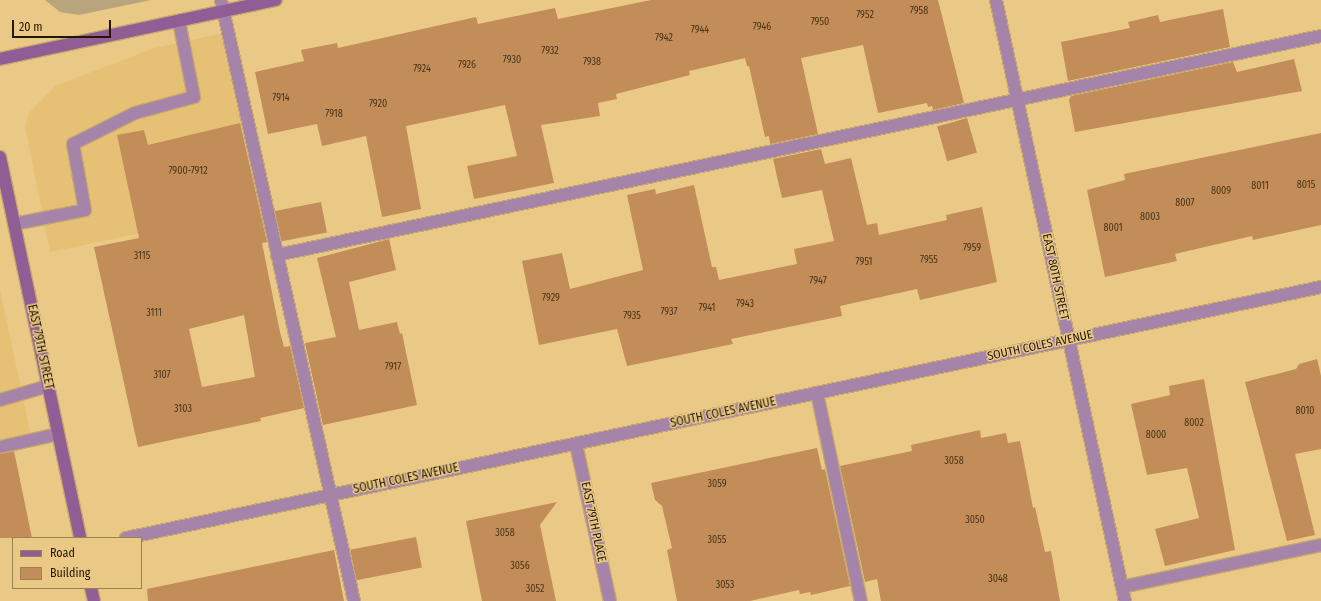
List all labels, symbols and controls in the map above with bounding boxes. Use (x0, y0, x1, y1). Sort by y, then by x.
house number: 7958 (910, 6, 928, 18)
house number: 7952 (856, 10, 874, 22)
scale bar (14, 12, 113, 38)
house number: 7950 (811, 17, 829, 29)
text: 20 m (19, 20, 43, 34)
house number: 7946 (753, 22, 771, 34)
house number: 7944 (691, 25, 709, 37)
house number: 7942 (655, 33, 673, 45)
house number: 7932 (541, 46, 559, 58)
house number: 7930 (503, 55, 521, 67)
house number: 7938 (583, 57, 601, 69)
house number: 7926 (458, 60, 476, 72)
house number: 7924 (413, 64, 431, 76)
house number: 7914 (272, 93, 290, 105)
house number: 7920 (369, 99, 387, 111)
house number: 7918 (325, 109, 343, 121)
house number: 7900-7912 (168, 166, 208, 178)
house number: 8015 (1297, 180, 1315, 192)
house number: 8011 (1251, 181, 1269, 193)
house number: 8009 (1211, 186, 1231, 198)
house number: 8007 (1175, 198, 1195, 210)
house number: 8003 (1140, 212, 1160, 224)
house number: 8001 (1103, 223, 1123, 235)
street label: EAST 80TH STREET (1039, 232, 1071, 322)
house number: 7959 (963, 243, 981, 255)
house number: 3115 (134, 251, 150, 263)
house number: 7955 (920, 255, 938, 267)
house number: 7951 (856, 257, 872, 269)
house number: 7947 (809, 276, 827, 288)
house number: 7929 (542, 293, 560, 305)
house number: 7943 (736, 299, 754, 311)
street label: EAST 79TH STREET (24, 303, 56, 391)
house number: 7941 (699, 303, 715, 315)
house number: 7937 (660, 307, 678, 319)
house number: 3111 (146, 308, 162, 320)
house number: 7935 (623, 311, 641, 323)
street label: SOUTH COLES AVENUE (986, 328, 1094, 364)
house number: 7917 (385, 362, 401, 374)
house number: 3107 (153, 370, 171, 382)
street label: SOUTH COLES AVENUE (669, 395, 777, 431)
house number: 3103 (174, 404, 192, 416)
house number: 8010 (1295, 406, 1315, 418)
house number: 8002 (1184, 418, 1204, 430)
house number: 8000 (1146, 430, 1166, 442)
house number: 3058 (944, 456, 964, 468)
street label: SOUTH COLES AVENUE (352, 461, 460, 497)
house number: 3059 (707, 479, 727, 491)
street label: EAST 79TH PLACE (577, 481, 609, 563)
house number: 3050 (965, 515, 985, 527)
house number: 3058 (495, 528, 515, 540)
house number: 3055 (708, 535, 726, 547)
legend (12, 537, 142, 589)
text: Road (50, 546, 75, 560)
house number: 3056 (510, 561, 530, 573)
text: Building (50, 566, 90, 580)
house number: 3048 (988, 574, 1008, 586)
house number: 3053 (716, 580, 734, 592)
house number: 3052 (526, 584, 544, 596)

